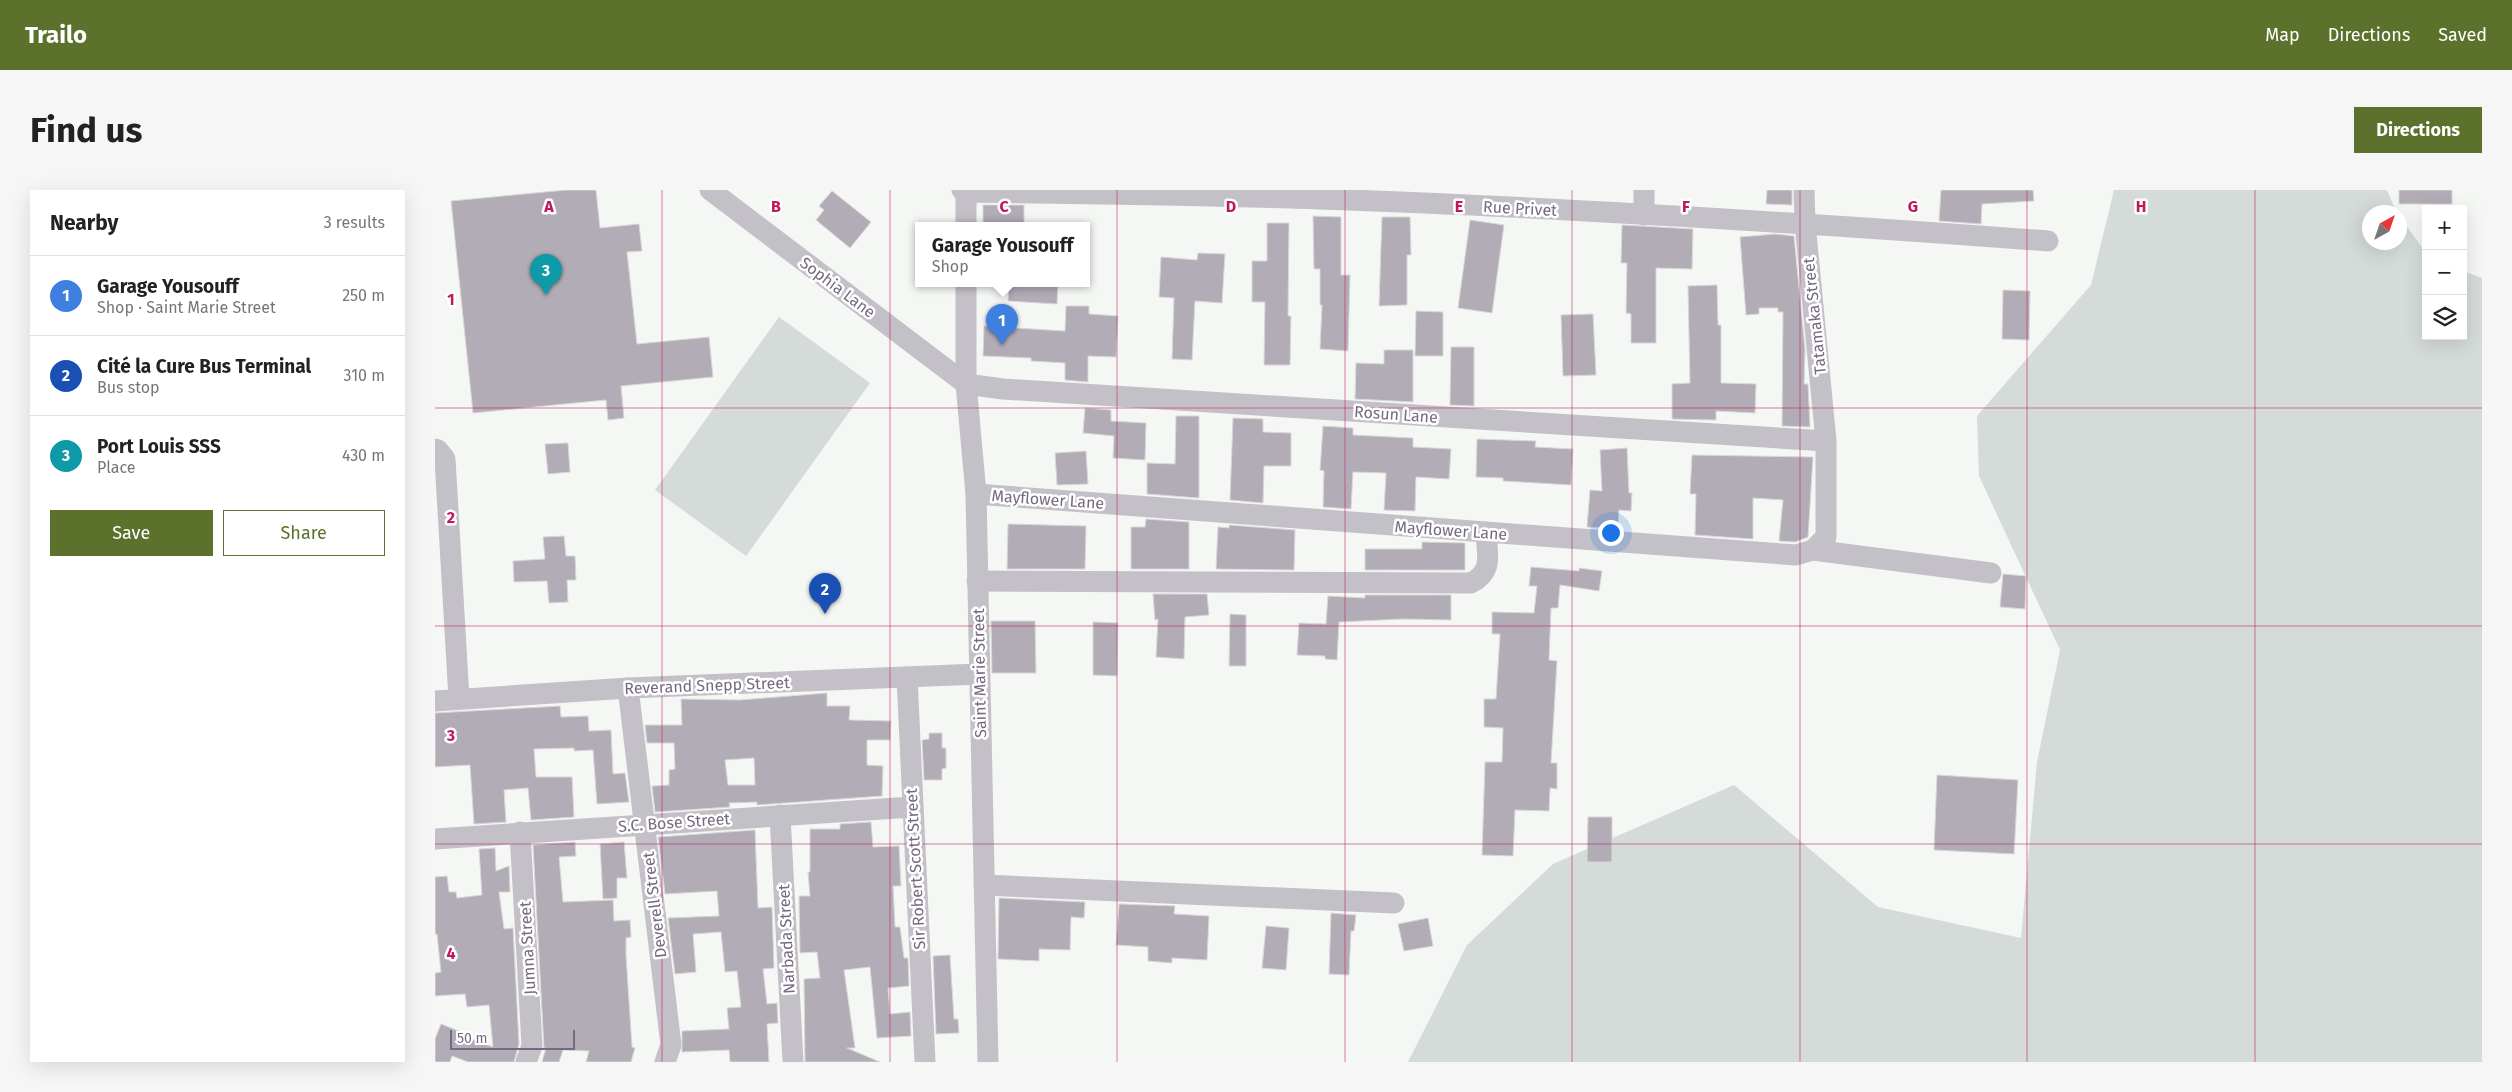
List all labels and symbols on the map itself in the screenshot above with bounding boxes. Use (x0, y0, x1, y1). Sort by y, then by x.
text: A (543, 197, 554, 216)
text: B (771, 197, 781, 216)
text: C (999, 197, 1009, 216)
text: D (1226, 197, 1236, 216)
text: E (1455, 197, 1463, 216)
street label: Rue Privet (1483, 197, 1558, 220)
text: F (1682, 197, 1690, 216)
text: G (1908, 197, 1918, 216)
text: H (2136, 197, 2146, 216)
north arrow (2362, 205, 2407, 250)
street label: Sophia Lane (796, 253, 879, 322)
pin: 3 (530, 254, 562, 295)
street label: Tatamaka Street (1799, 256, 1830, 375)
text: 1 (447, 290, 455, 309)
pin: 1 (986, 304, 1018, 345)
street label: Rosun Lane (1354, 402, 1438, 427)
street label: Mayflower Lane (991, 486, 1105, 513)
text: 2 (447, 508, 455, 527)
street label: Mayflower Lane (1394, 517, 1508, 544)
your location (1598, 520, 1624, 546)
pin: 2 (809, 573, 841, 614)
street label: Saint Marie Street (969, 608, 990, 738)
street label: Reverand Snepp Street (624, 673, 790, 698)
text: 3 (446, 726, 455, 745)
street label: Sir Robert Scott Street (902, 788, 929, 950)
street label: S.C. Bose Street (617, 809, 731, 836)
street label: Deverell Street (639, 850, 670, 959)
street label: Narbada Street (774, 883, 799, 994)
street label: Jumna Street (516, 901, 539, 995)
text: 4 (446, 944, 456, 963)
scale bar (450, 1027, 575, 1050)

